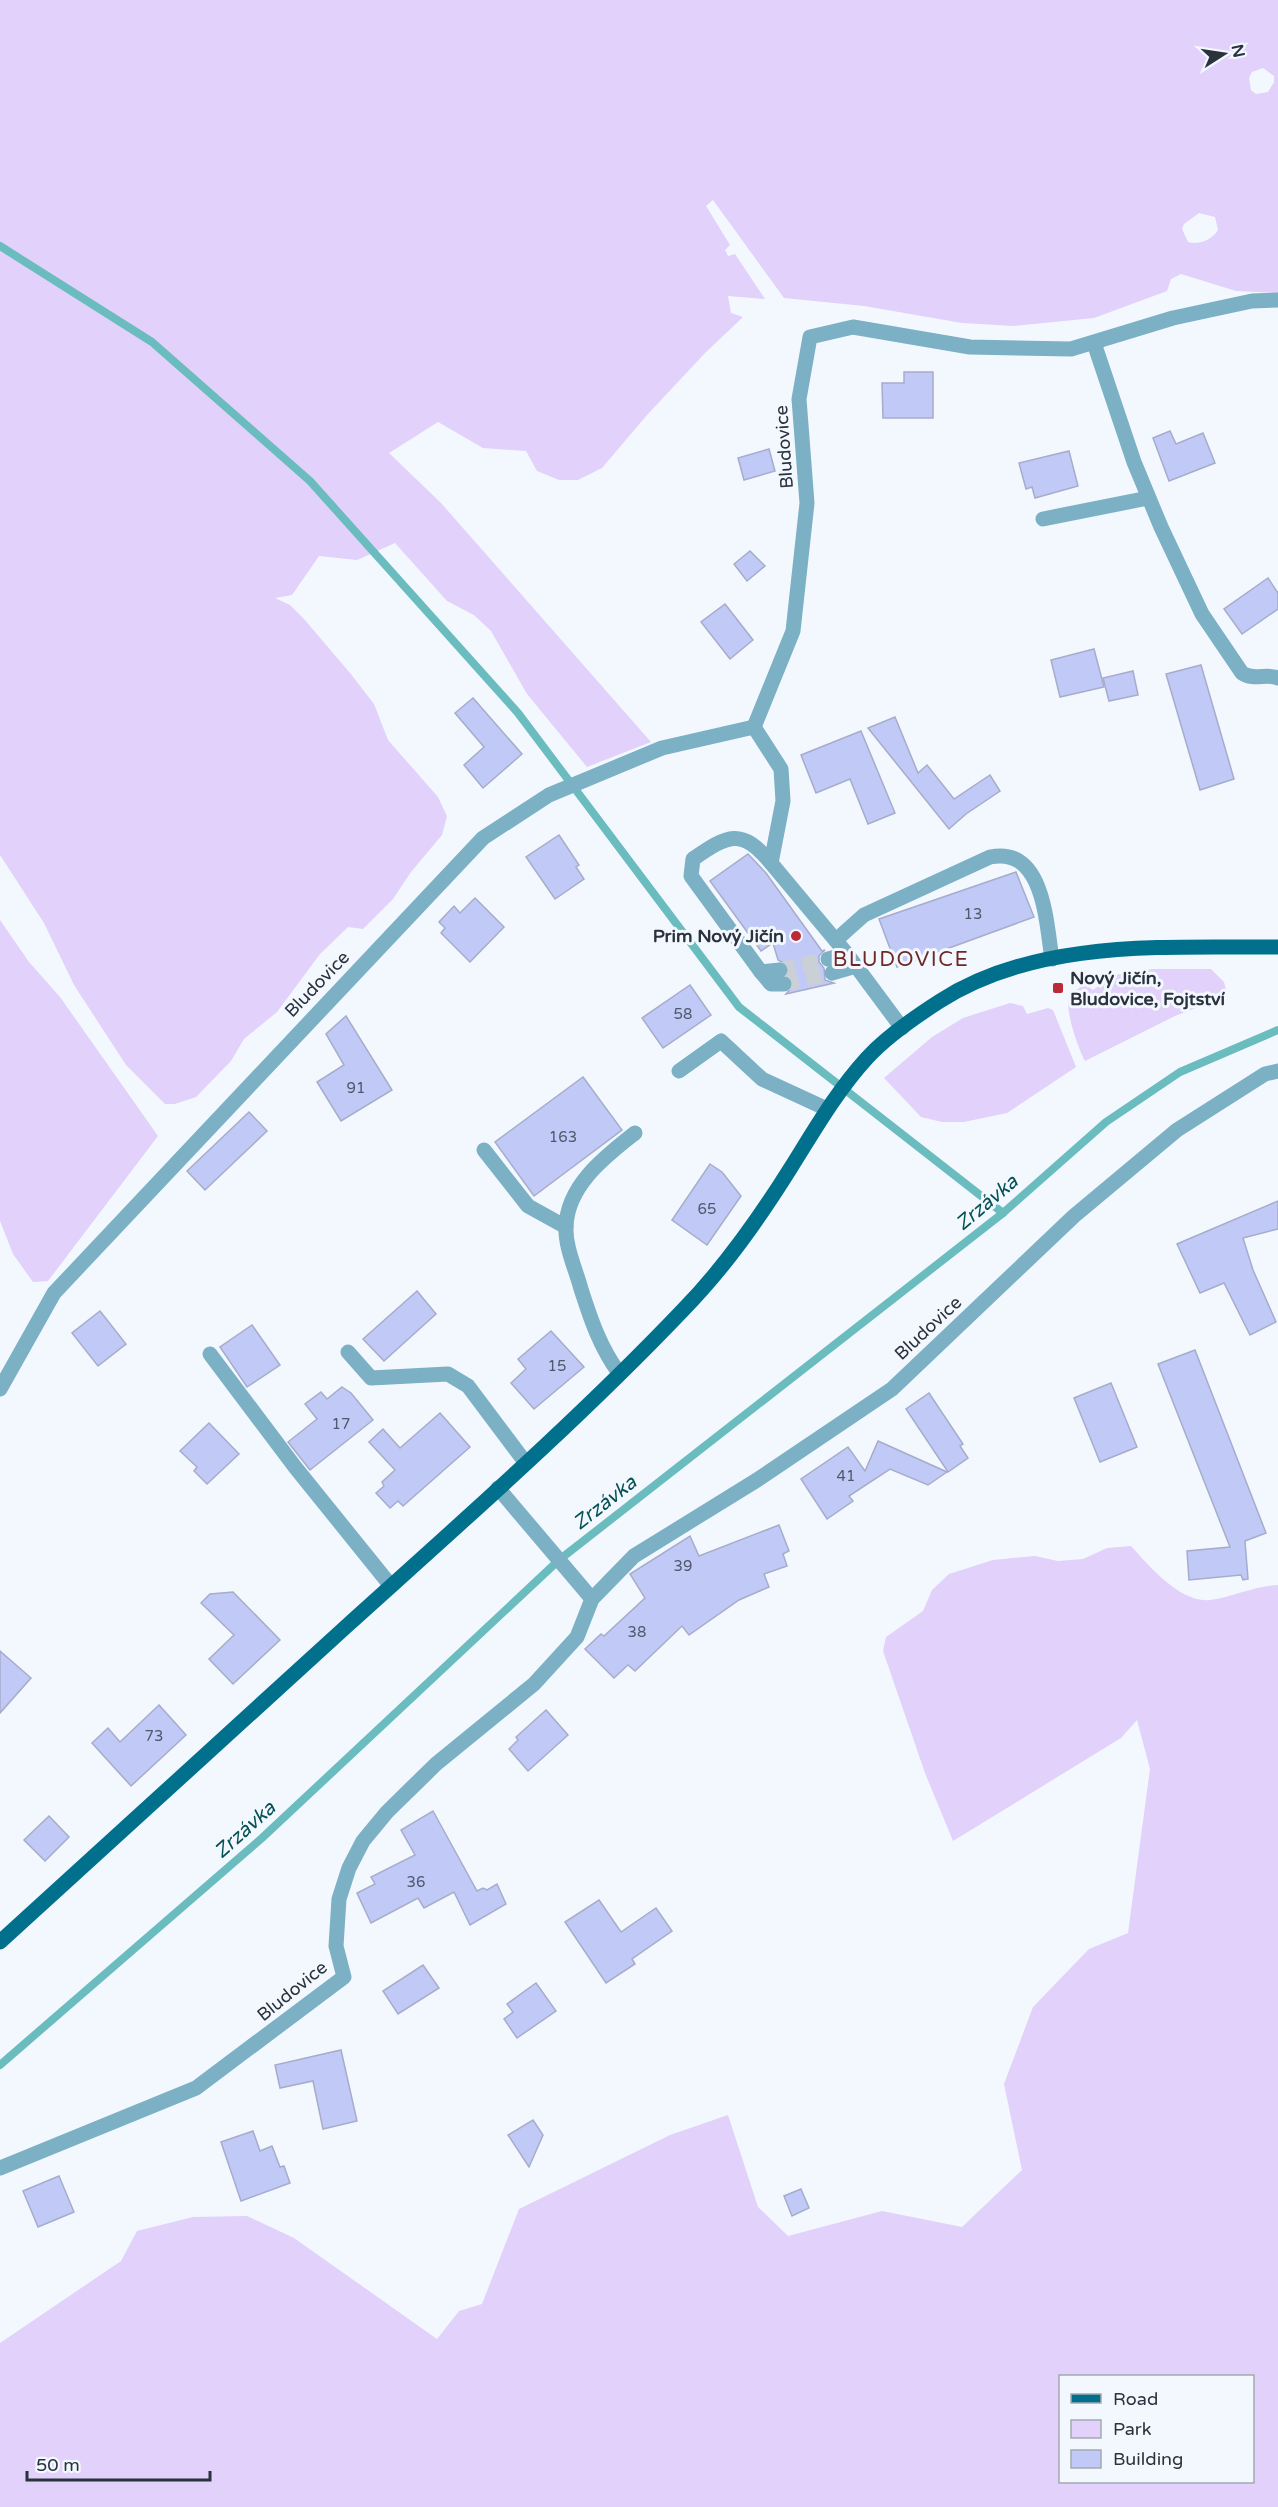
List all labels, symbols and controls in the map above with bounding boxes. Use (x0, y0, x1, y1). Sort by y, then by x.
north arrow (1194, 24, 1254, 84)
text: N (1227, 43, 1249, 59)
street label: Bludovice (770, 404, 798, 490)
house number: 13 (964, 905, 982, 923)
place label: Prim Nový Jičín (653, 925, 784, 947)
marker: Prim Nový Jičín (789, 929, 803, 943)
street label: Bludovice (280, 946, 354, 1022)
district label: BLUDOVICE (833, 947, 969, 972)
place label: Nový Jičín, Bludovice, Fojtství (1070, 967, 1226, 1010)
marker: Nový Jičín, Bludovice, Fojtství (1051, 981, 1065, 995)
house number: 58 (674, 1005, 692, 1023)
house number: 91 (347, 1079, 365, 1097)
house number: 163 (549, 1128, 577, 1146)
water label: Zrzávka (951, 1170, 1024, 1236)
house number: 65 (698, 1200, 716, 1218)
street label: Bludovice (890, 1291, 966, 1365)
house number: 15 (548, 1357, 566, 1375)
house number: 17 (332, 1415, 350, 1433)
house number: 41 (837, 1467, 855, 1485)
water label: Zrzávka (568, 1470, 642, 1535)
house number: 39 (674, 1557, 692, 1575)
house number: 38 (628, 1623, 646, 1641)
house number: 73 (145, 1727, 163, 1745)
water label: Zrzávka (209, 1796, 281, 1864)
house number: 36 (407, 1873, 425, 1891)
street label: Bludovice (253, 1956, 331, 2026)
legend (1059, 2375, 1254, 2483)
text: Road (1113, 2388, 1158, 2410)
text: Park (1113, 2418, 1152, 2440)
scale bar (27, 2444, 210, 2482)
text: Building (1113, 2448, 1183, 2470)
text: 50 m (36, 2454, 80, 2476)

